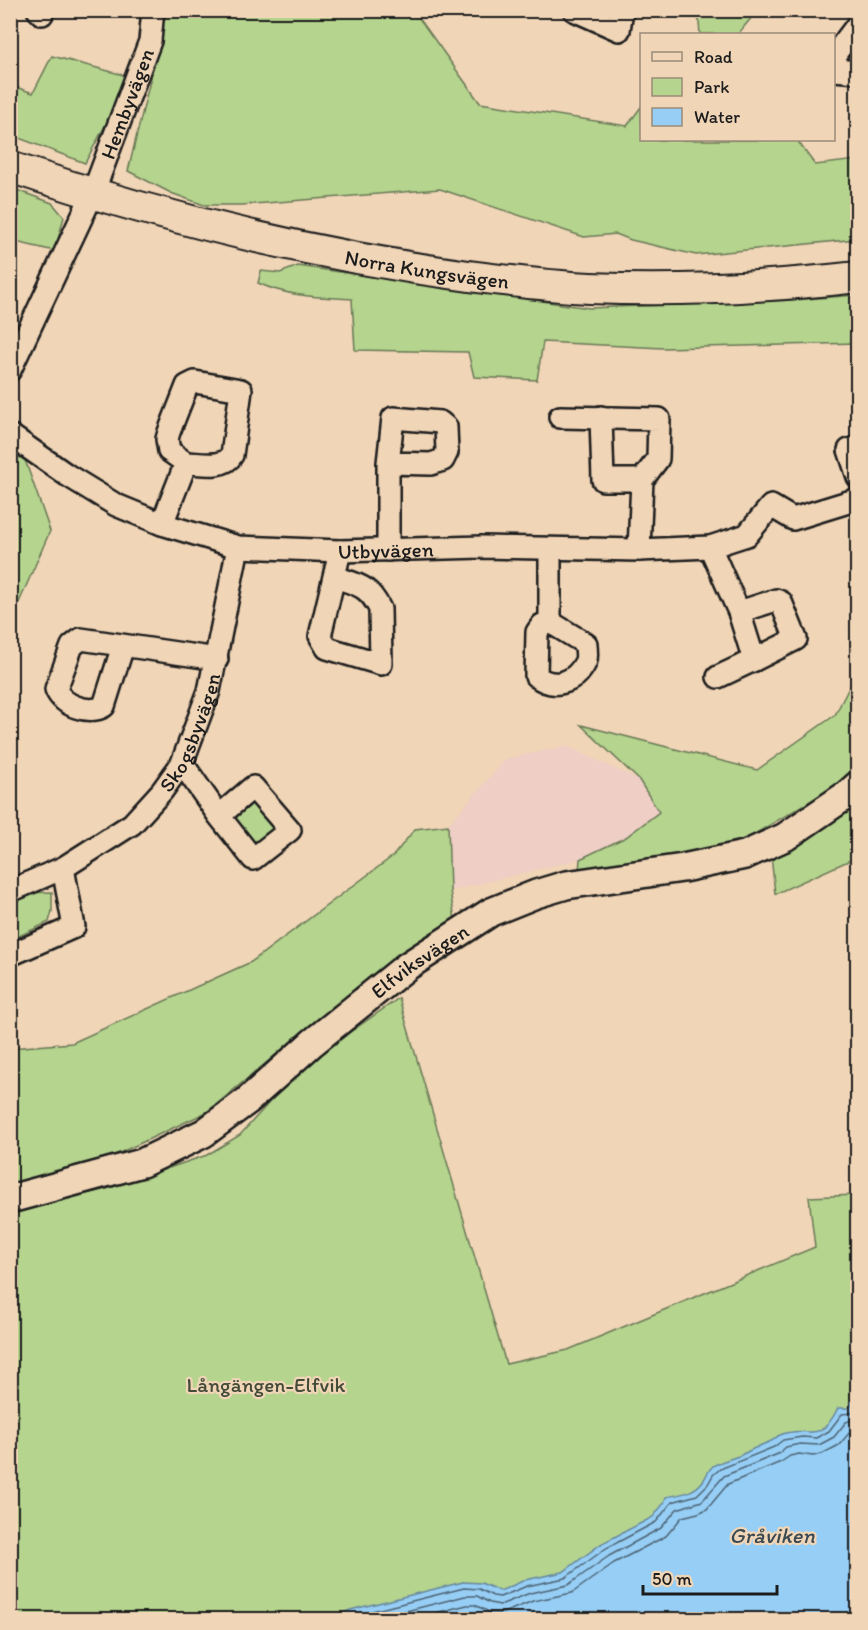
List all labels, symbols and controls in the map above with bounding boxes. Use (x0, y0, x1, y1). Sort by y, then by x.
legend (640, 33, 835, 141)
street label: Hembyvägen (94, 45, 159, 162)
text: Road (694, 46, 733, 68)
text: Park (694, 76, 729, 98)
text: Water (694, 106, 740, 128)
street label: Norra Kungsvägen (343, 244, 511, 293)
street label: Utbyvägen (337, 536, 434, 564)
street label: Skogsbyvägen (153, 671, 225, 796)
street label: Elfviksvägen (365, 918, 473, 1003)
park label: Långängen-Elfvik (187, 1372, 346, 1397)
water label: Gråviken (729, 1522, 815, 1549)
scale bar (643, 1558, 776, 1596)
text: 50 m (652, 1568, 692, 1590)

